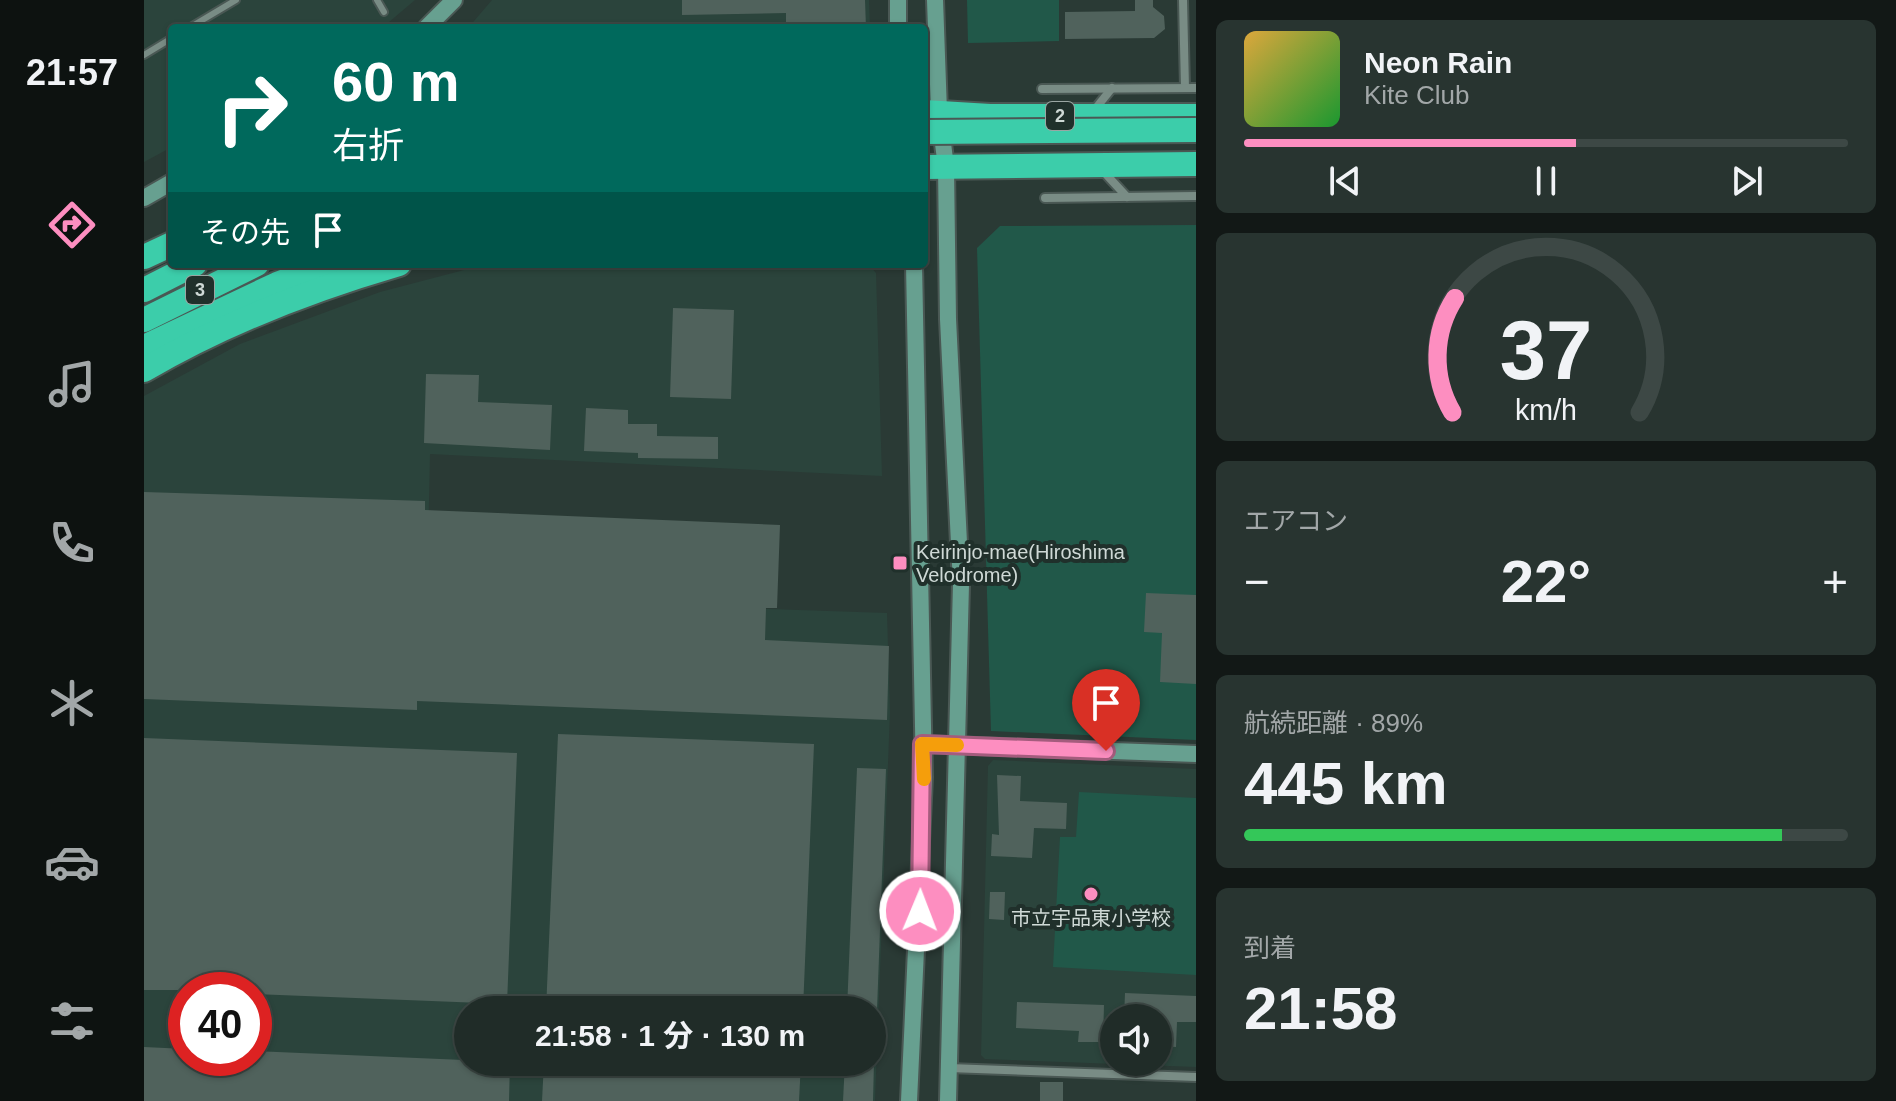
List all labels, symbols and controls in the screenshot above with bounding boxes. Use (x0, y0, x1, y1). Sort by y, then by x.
text: Neon Rain (1364, 46, 1512, 79)
text: 60 m (332, 50, 460, 113)
text: 21:57 (26, 52, 118, 93)
icon: right (200, 56, 304, 160)
text: Kite Club (1364, 80, 1470, 110)
road number: 2 (1046, 102, 1074, 130)
text: 右折 (332, 125, 404, 166)
icon: previous (1323, 159, 1367, 203)
icon: pause (1524, 159, 1568, 203)
icon: next (1725, 159, 1769, 203)
icon: directions (44, 197, 100, 253)
icon: arrive (306, 208, 350, 252)
text: その先 (200, 216, 290, 249)
road number: 3 (186, 276, 214, 304)
text: 37 (1500, 304, 1592, 397)
icon: music (44, 356, 100, 412)
text: km/h (1515, 394, 1577, 426)
text: エアコン (1244, 506, 1348, 536)
icon: phone (44, 515, 100, 571)
place label: Keirinjo-mae(Hiroshima Velodrome) (916, 541, 1126, 586)
text: 22° (1501, 548, 1591, 615)
marker: Keirinjo-mae(Hiroshima Velodrome) (891, 554, 909, 572)
text: − (1244, 557, 1270, 606)
text: + (1822, 557, 1848, 606)
pin (1072, 669, 1140, 751)
icon: climate (44, 675, 100, 731)
icon: arrive (1084, 681, 1128, 725)
text: 航続距離 · 89% (1244, 708, 1423, 738)
text: 445 km (1244, 750, 1448, 817)
icon: car (44, 834, 100, 890)
position arrow (878, 869, 962, 953)
marker: 市立宇品東小学校 (1082, 885, 1100, 903)
place label: 市立宇品東小学校 (1011, 907, 1171, 929)
text: 到着 (1244, 933, 1296, 963)
speed limit sign: 40 (168, 972, 272, 1076)
text: 21:58 (1244, 975, 1397, 1042)
icon: filters (44, 993, 100, 1049)
map controls (1100, 1004, 1172, 1076)
button: sound (1100, 1004, 1172, 1076)
text: 21:58 · 1 分 · 130 m (535, 1019, 805, 1052)

